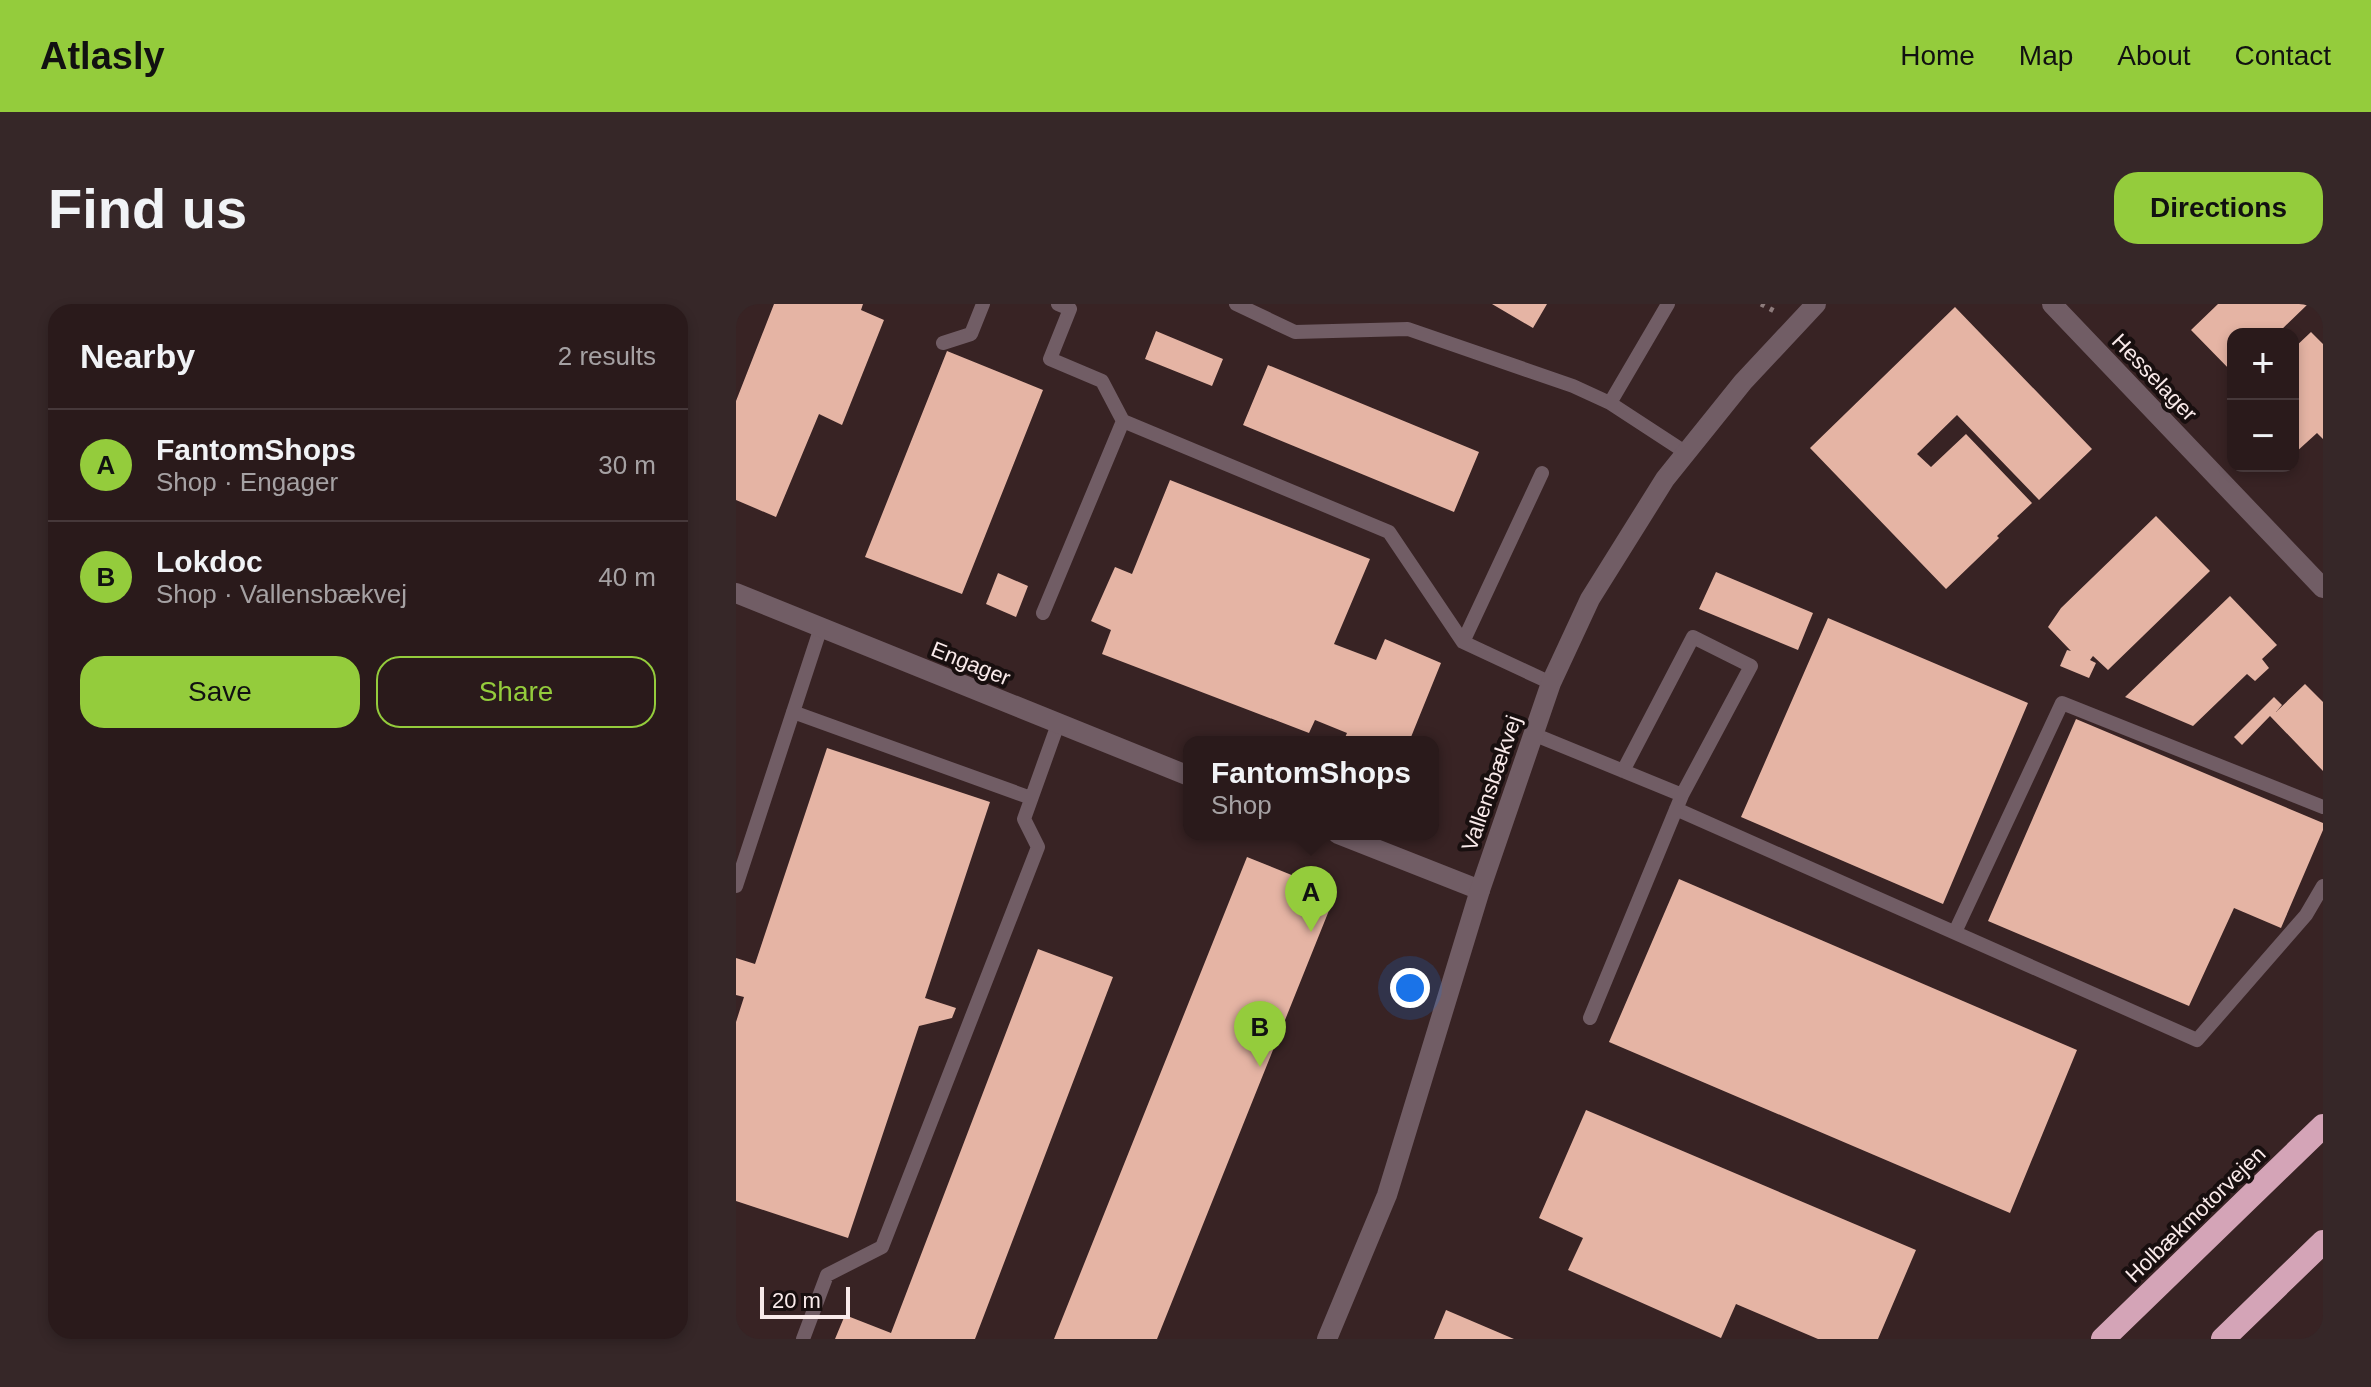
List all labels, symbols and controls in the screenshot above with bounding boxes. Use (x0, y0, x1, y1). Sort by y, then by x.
text: Atlasly (40, 35, 165, 77)
text: Home (1900, 40, 1975, 71)
text: Map (2019, 40, 2073, 71)
text: About (2117, 40, 2191, 71)
text: Contact (2235, 40, 2331, 71)
button: Directions (2114, 172, 2323, 244)
text: Find us (48, 177, 247, 240)
map controls (2227, 328, 2299, 472)
button: + (2227, 328, 2299, 400)
street label: Hesselager (2107, 329, 2202, 426)
text: Nearby (80, 337, 195, 375)
text: 2 results (558, 341, 656, 371)
button: − (2227, 400, 2299, 472)
text: FantomShops (156, 433, 356, 466)
text: A (97, 450, 115, 480)
text: 30 m (598, 450, 656, 480)
text: Shop · Engager (156, 467, 338, 497)
text: Lokdoc (156, 545, 263, 578)
text: B (97, 562, 115, 592)
text: 40 m (598, 562, 656, 592)
text: Shop · Vallensbækvej (156, 579, 407, 609)
street label: Engager (928, 636, 1014, 691)
button: Save (80, 656, 360, 728)
button: Share (376, 656, 656, 728)
street label: Vallensbækvej (1457, 712, 1526, 854)
popup (1183, 736, 1439, 840)
text: FantomShops (1211, 756, 1411, 789)
text: Shop (1211, 790, 1272, 820)
pin: A (1285, 866, 1337, 932)
your location (1390, 968, 1430, 1008)
pin: B (1234, 1001, 1286, 1067)
street label: Holbækmotorvejen (2120, 1141, 2270, 1287)
scale bar (760, 1283, 850, 1319)
text: 20 m (772, 1288, 821, 1313)

